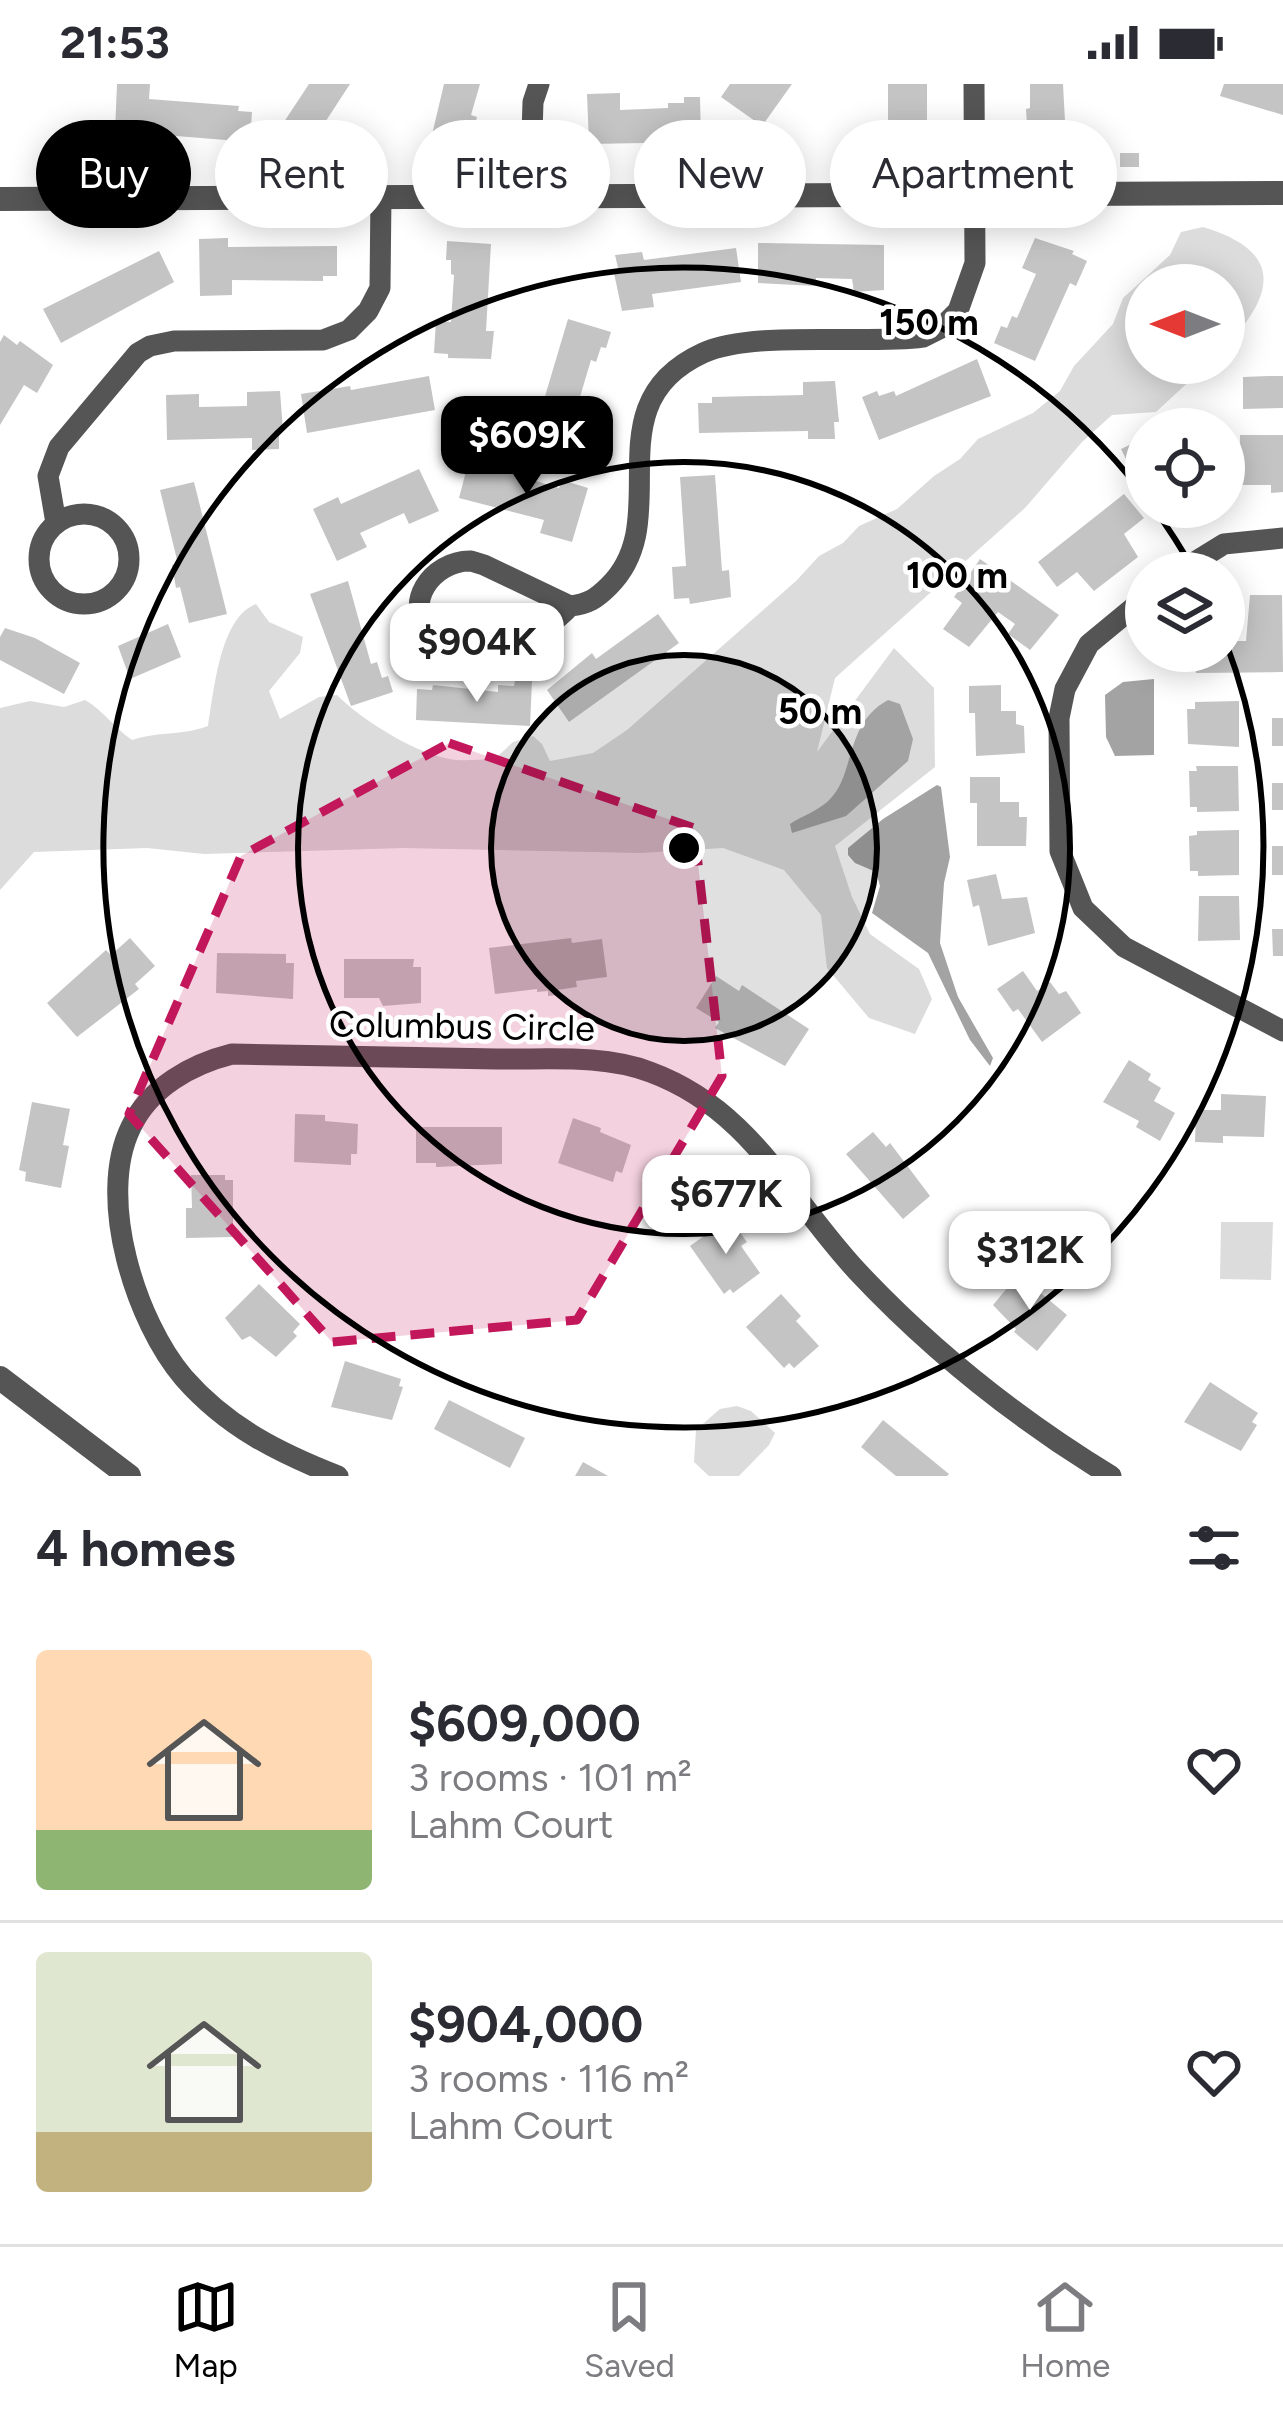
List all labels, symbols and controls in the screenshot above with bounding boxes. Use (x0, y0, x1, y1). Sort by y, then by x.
text: 21:53 (60, 15, 170, 69)
chip: Buy (36, 120, 191, 228)
chip: Rent (215, 120, 388, 228)
chip: Filters (412, 120, 610, 228)
chip: New (634, 120, 806, 228)
chip: Apartment (830, 120, 1117, 228)
north arrow (1125, 264, 1245, 384)
map controls (1125, 264, 1245, 672)
text: 150 m (879, 301, 979, 344)
pin: $609K (443, 396, 611, 498)
button: locate (1125, 408, 1245, 528)
text: $609K (468, 411, 586, 458)
button: layers (1125, 552, 1245, 672)
text: 100 m (906, 554, 1008, 597)
pin: $904K (393, 603, 561, 705)
text: $904K (417, 618, 537, 665)
text: 50 m (778, 690, 862, 733)
centre of rings (663, 827, 705, 869)
street label: Columbus Circle (329, 1002, 595, 1050)
pin: $677K (642, 1155, 810, 1257)
text: $677K (669, 1170, 783, 1217)
pin: $312K (946, 1211, 1114, 1313)
text: $312K (976, 1226, 1084, 1273)
icon: filters (1181, 1515, 1247, 1581)
text: 4 homes (36, 1518, 236, 1579)
text: $609,000 (408, 1693, 641, 1754)
icon: home (132, 1698, 276, 1842)
icon: heart (1181, 1737, 1247, 1803)
text: 3 rooms · 101 m² (408, 1754, 692, 1801)
text: Lahm Court (408, 1801, 613, 1848)
text: $904,000 (408, 1994, 643, 2055)
icon: home (132, 2000, 276, 2144)
icon: heart (1181, 2039, 1247, 2105)
text: 3 rooms · 116 m² (408, 2055, 689, 2102)
text: Lahm Court (408, 2102, 613, 2149)
tab: Map (173, 2274, 239, 2385)
tab: Saved (584, 2274, 675, 2385)
tab: Home (1020, 2274, 1110, 2385)

